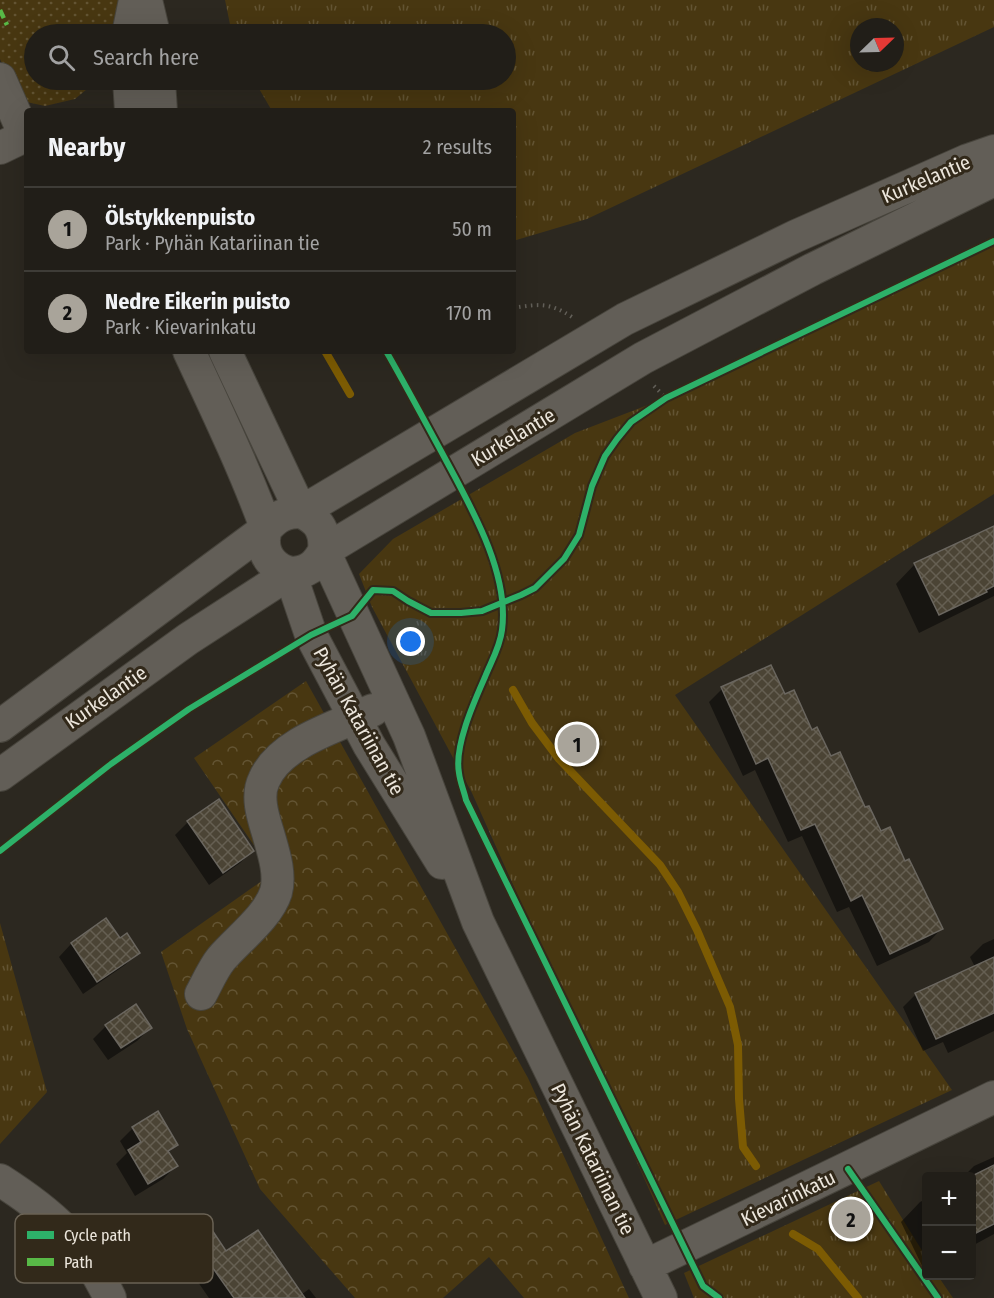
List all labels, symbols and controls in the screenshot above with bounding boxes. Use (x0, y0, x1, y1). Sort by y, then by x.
north arrow (850, 18, 904, 72)
search box (24, 24, 516, 90)
icon: search (45, 41, 78, 74)
text: Search here (93, 44, 199, 71)
text: Nearby (48, 132, 125, 163)
text: 2 results (423, 135, 492, 159)
street label: Kurkelantie (878, 150, 974, 208)
text: Ölstykkenpuisto (105, 204, 255, 231)
text: 1 (63, 217, 72, 241)
text: 50 m (452, 217, 492, 241)
text: Park · Pyhän Katariinan tie (105, 231, 320, 255)
text: Nedre Eikerin puisto (105, 288, 290, 315)
text: 2 (63, 301, 72, 325)
text: 170 m (446, 301, 492, 325)
text: Park · Kievarinkatu (105, 315, 256, 339)
street label: Kurkelantie (467, 403, 559, 471)
your location (396, 627, 425, 656)
street label: Pyhän Katariinan tie (308, 643, 410, 799)
street label: Kurkelantie (61, 660, 151, 734)
pin: 1 (558, 722, 596, 766)
street label: Pyhän Katariinan tie (546, 1079, 640, 1239)
street label: Kievarinkatu (737, 1165, 839, 1231)
map controls (922, 1172, 976, 1280)
button: + (922, 1172, 976, 1226)
pin: 2 (832, 1196, 870, 1242)
legend (15, 1214, 213, 1283)
text: Cycle path (64, 1226, 131, 1245)
button: − (922, 1226, 976, 1280)
text: Path (64, 1253, 93, 1272)

